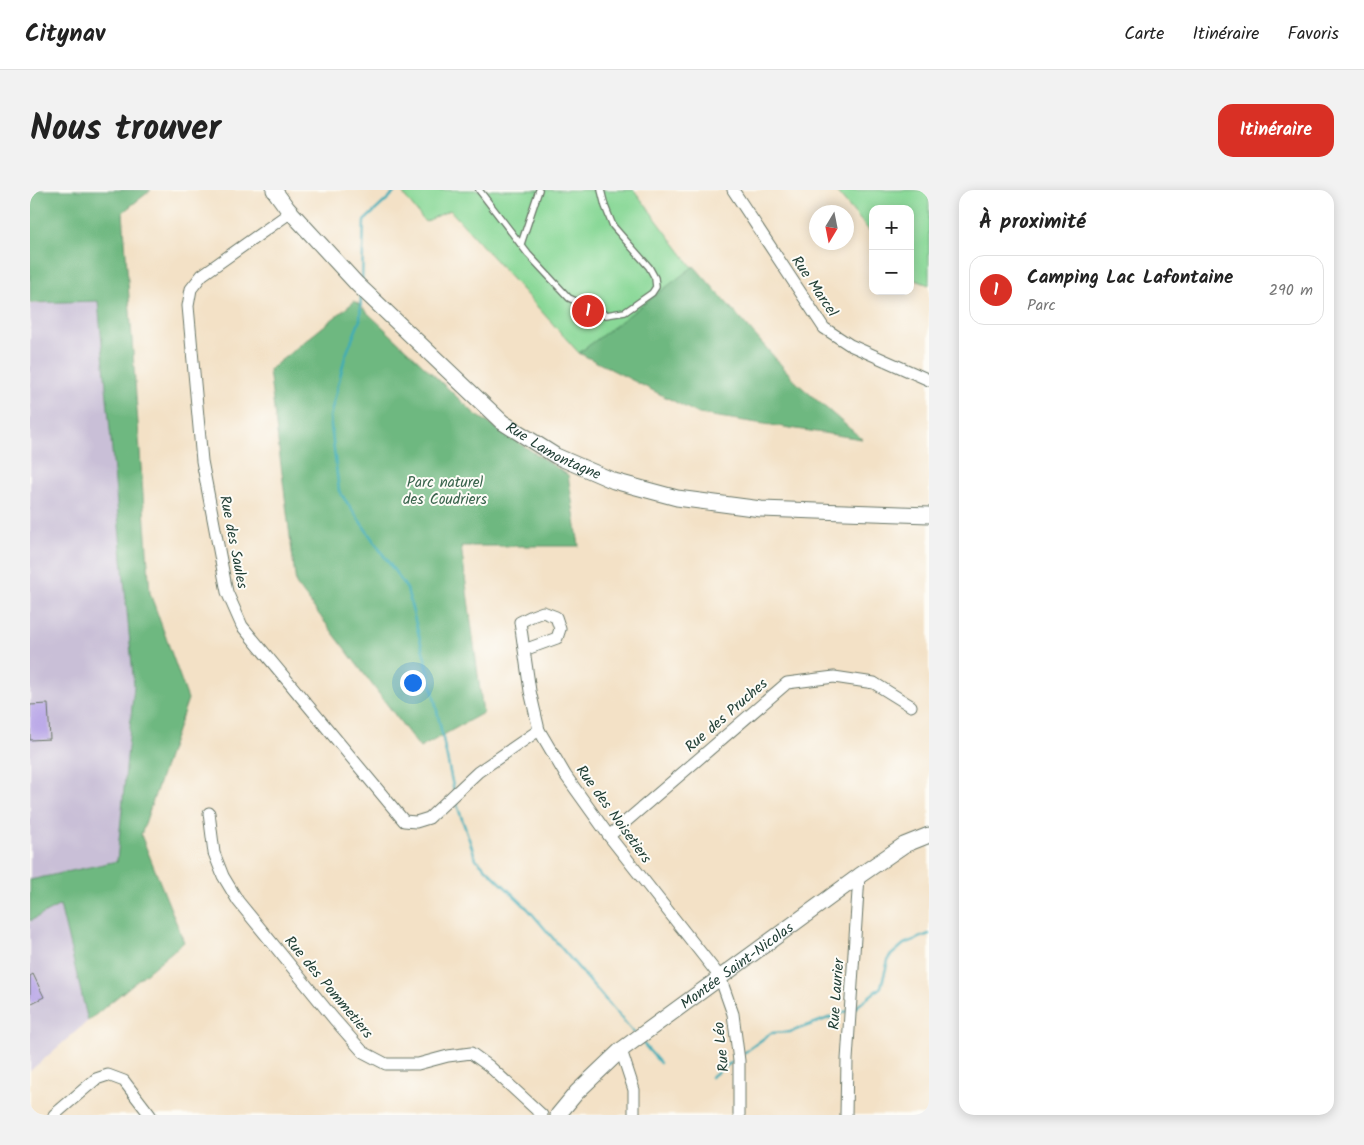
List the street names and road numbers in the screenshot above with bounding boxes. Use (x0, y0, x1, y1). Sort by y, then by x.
street label: Rue Marcel (785, 251, 844, 322)
street label: Rue Lamontagne (501, 416, 605, 487)
street label: Rue des Saules (212, 494, 254, 591)
street label: Rue des Pruches (680, 672, 774, 759)
street label: Rue des Noisetiers (569, 760, 657, 869)
street label: Montée Saint-Nicolas (676, 916, 800, 1016)
street label: Rue des Pommetiers (278, 931, 379, 1045)
street label: Rue Laurier (823, 957, 852, 1031)
street label: Rue Léo (707, 1020, 737, 1073)

